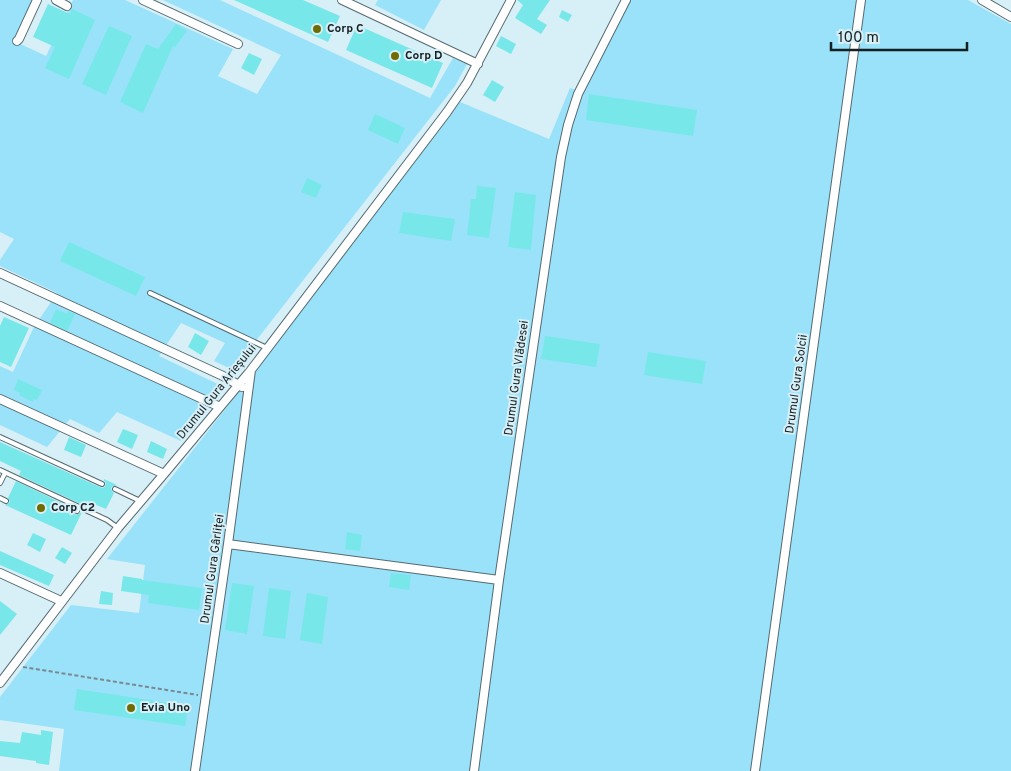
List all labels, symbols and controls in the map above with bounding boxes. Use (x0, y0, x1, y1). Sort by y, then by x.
scale bar (831, 20, 967, 52)
place label: Corp C (327, 21, 364, 37)
marker: Corp C (311, 23, 323, 35)
text: 100 m (838, 29, 879, 48)
place label: Corp D (405, 48, 443, 64)
marker: Corp D (389, 50, 401, 62)
street label: Drumul Gura Vlădesei (501, 319, 533, 437)
street label: Drumul Gura Solcii (782, 333, 812, 435)
street label: Drumul Gura Arieșului (174, 341, 260, 443)
place label: Corp C2 (51, 500, 95, 516)
marker: Corp C2 (35, 502, 47, 514)
street label: Drumul Gura Gârliței (197, 513, 229, 625)
place label: Evia Uno (141, 700, 190, 716)
marker: Evia Uno (125, 702, 137, 714)

